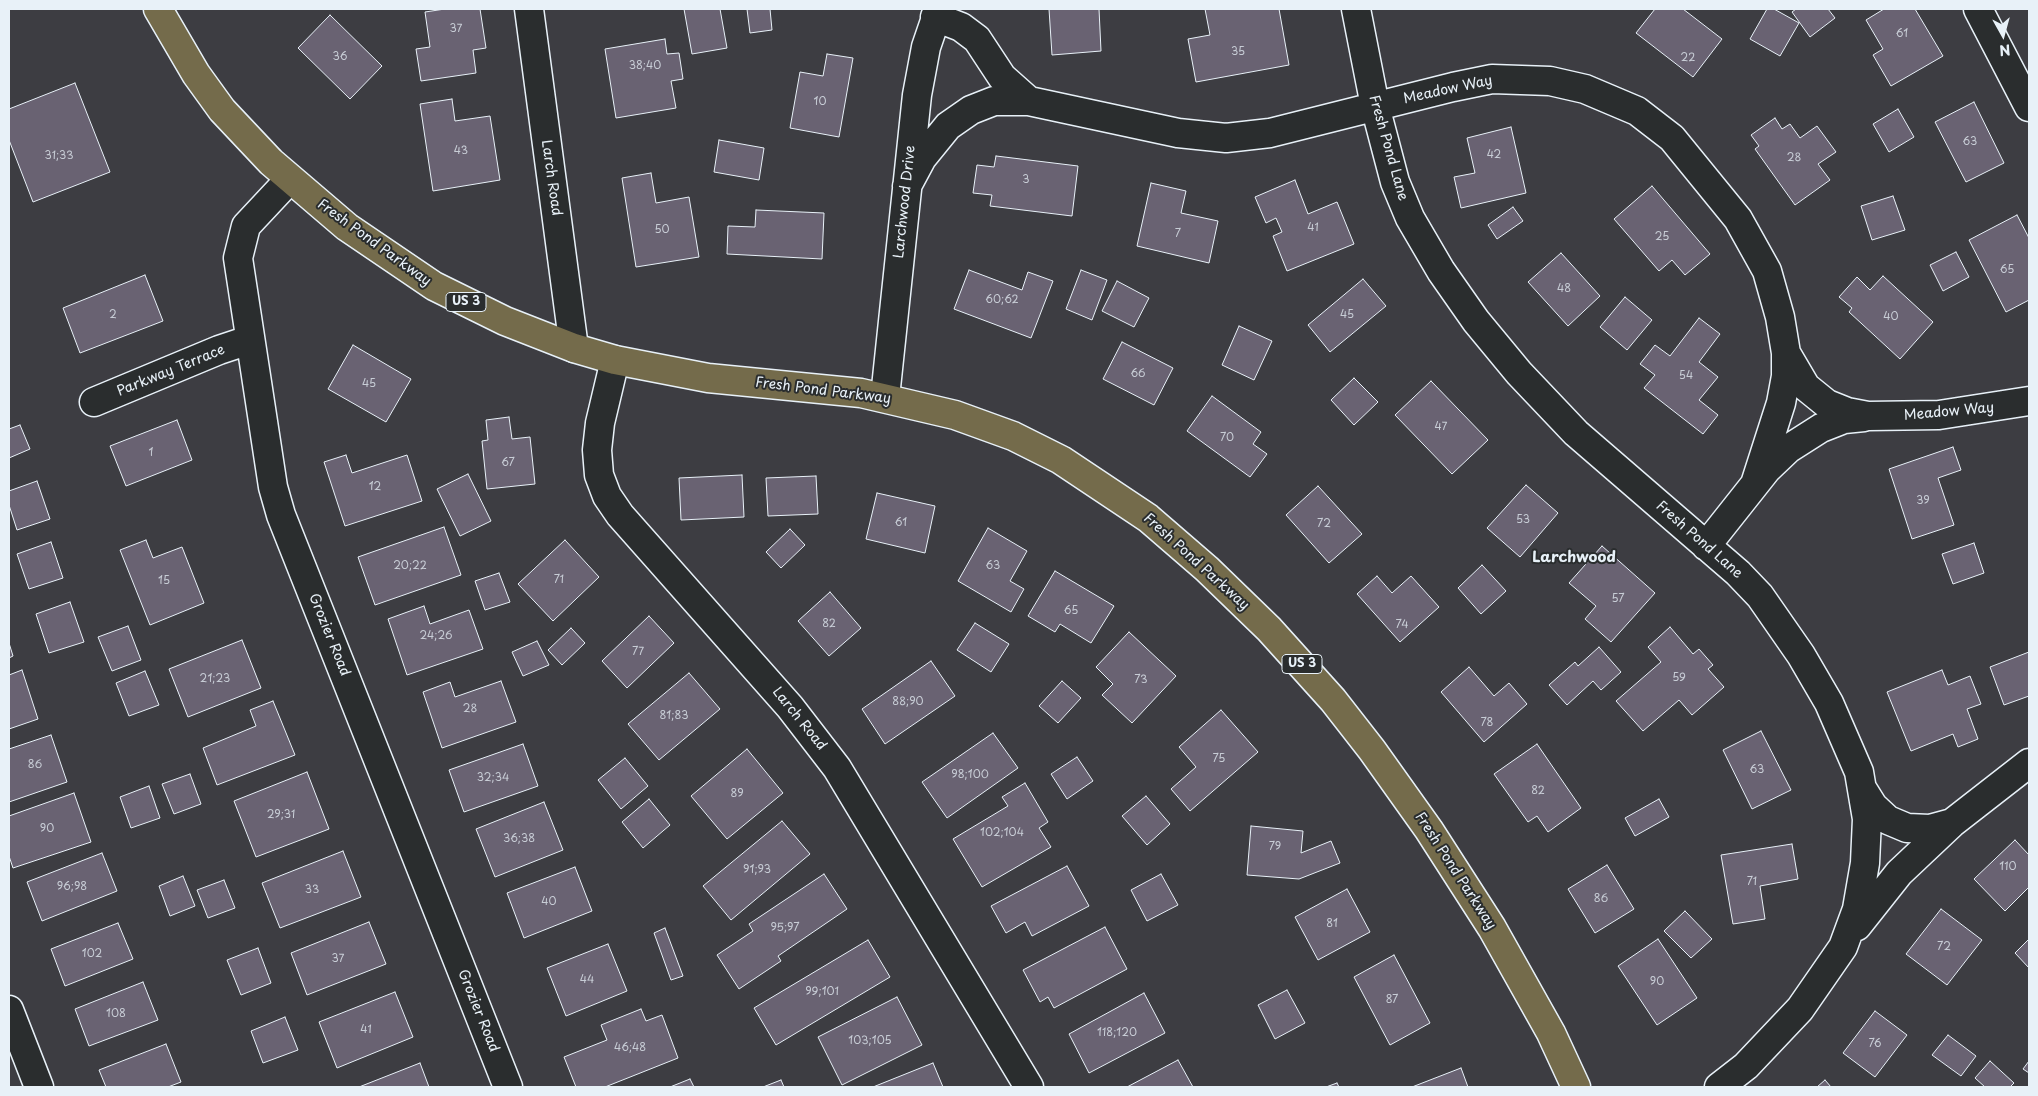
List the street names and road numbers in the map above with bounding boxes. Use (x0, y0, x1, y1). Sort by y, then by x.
street label: Meadow Way (1402, 72, 1494, 108)
street label: Fresh Pond Lane (1365, 93, 1411, 203)
street label: Larch Road (537, 139, 565, 217)
street label: Larchwood Drive (891, 145, 919, 259)
street label: Fresh Pond Parkway (314, 196, 434, 290)
road number: US 3 (446, 292, 486, 312)
street label: Parkway Terrace (115, 342, 227, 400)
street label: Fresh Pond Parkway (754, 374, 892, 408)
street label: Meadow Way (1903, 400, 1995, 424)
street label: Fresh Pond Lane (1652, 498, 1746, 582)
street label: Fresh Pond Parkway (1140, 510, 1252, 614)
street label: Grozier Road (305, 591, 353, 679)
road number: US 3 (1282, 654, 1322, 674)
street label: Larch Road (768, 684, 830, 754)
street label: Fresh Pond Parkway (1411, 809, 1499, 933)
street label: Grozier Road (454, 967, 502, 1055)

